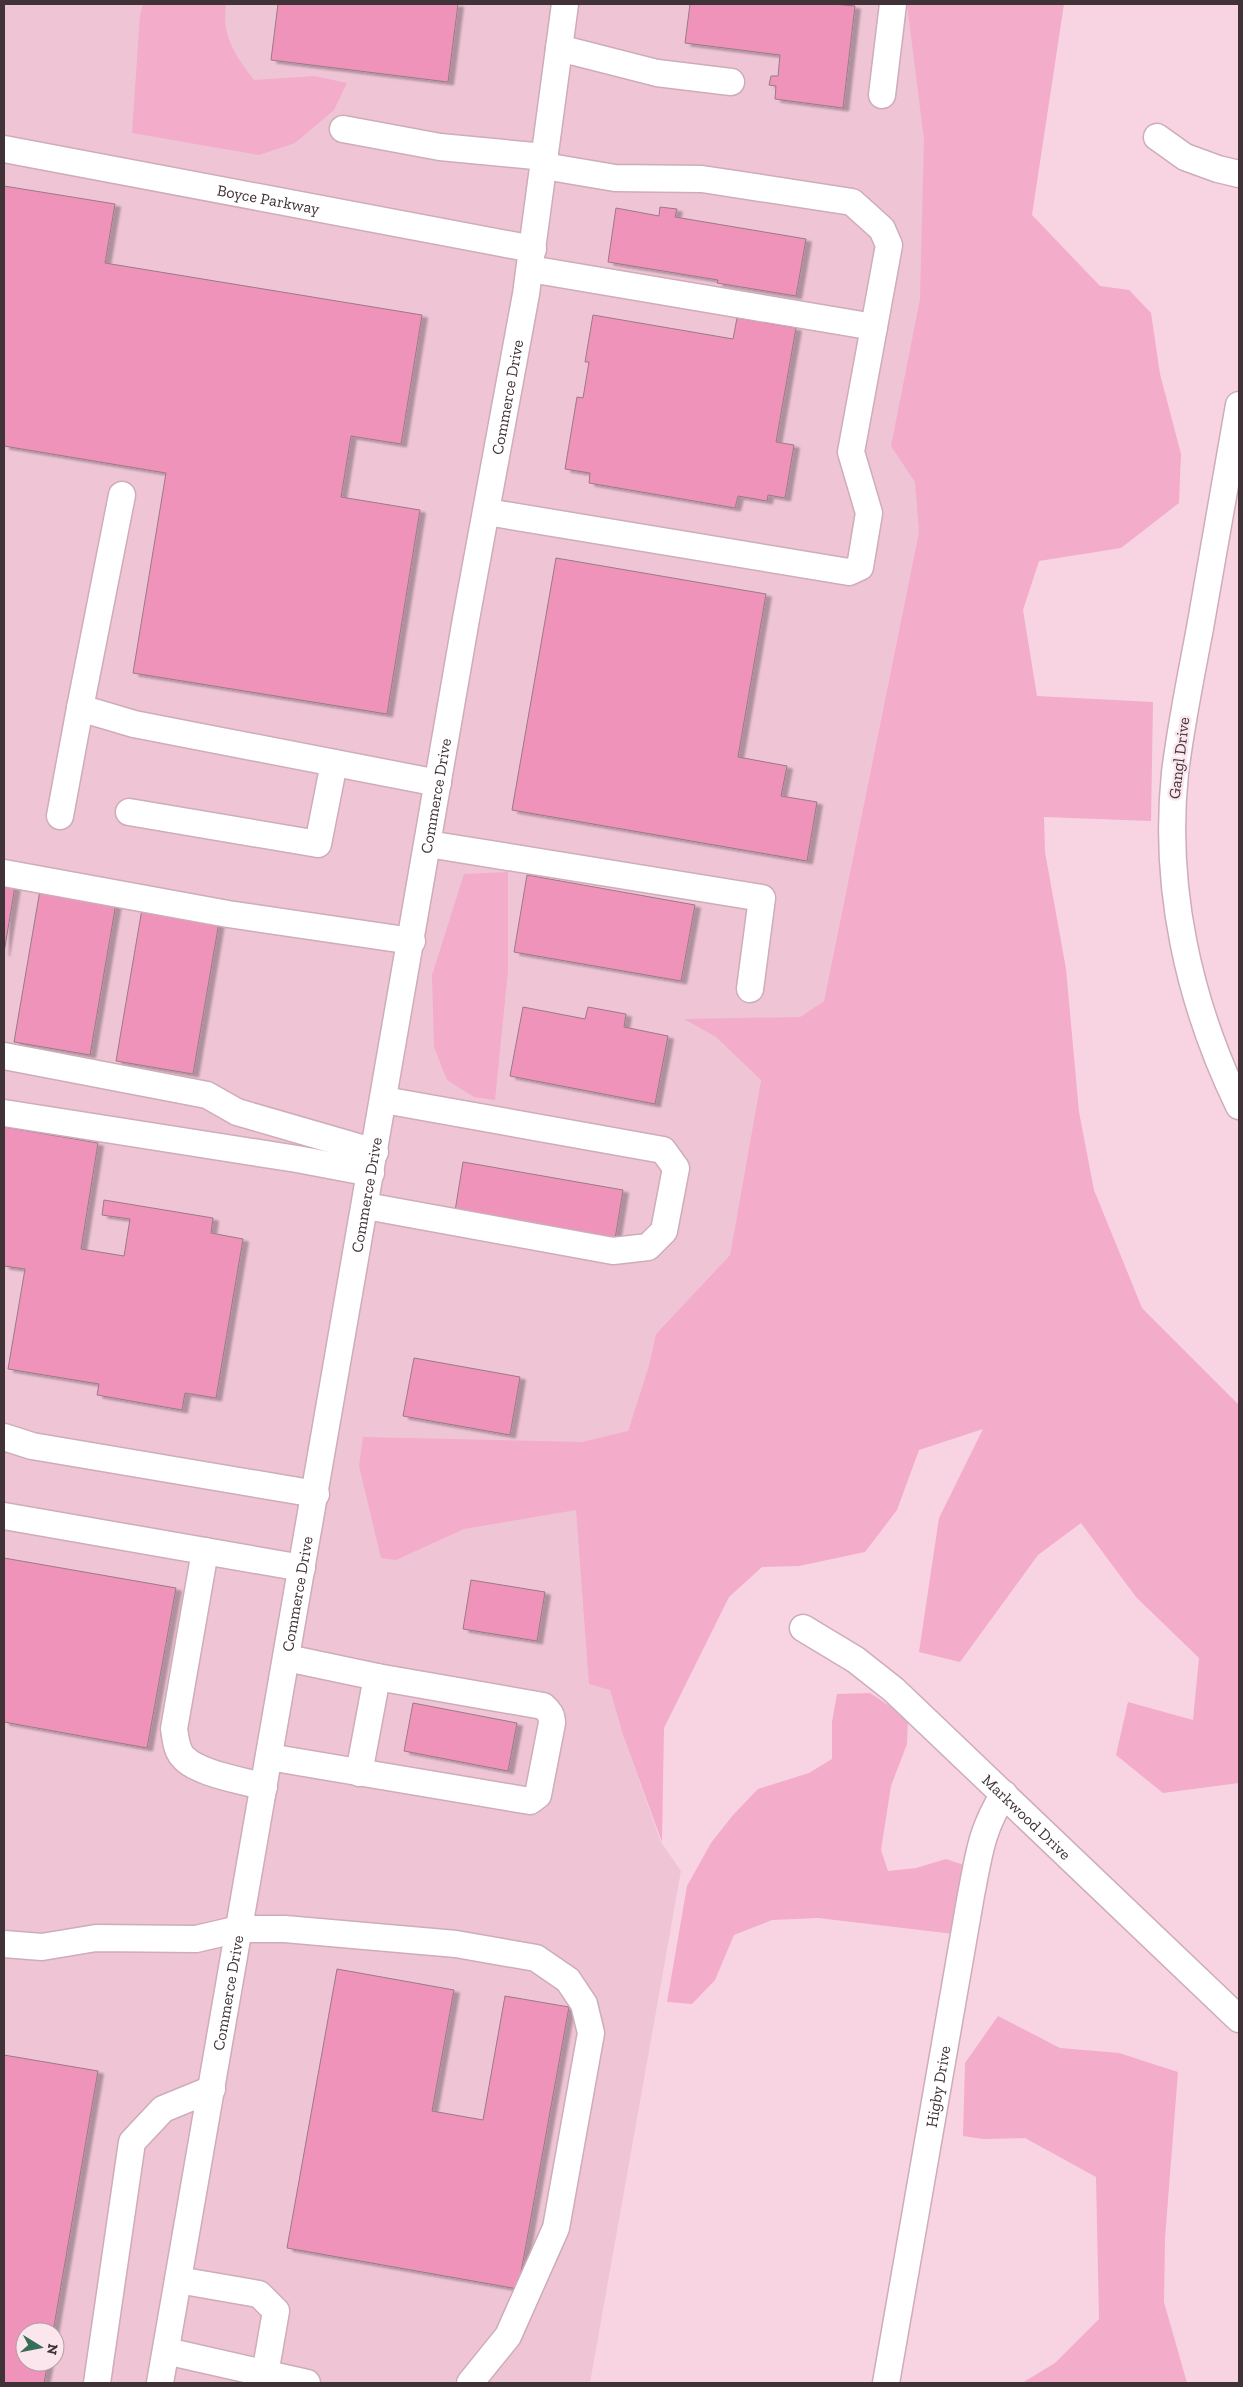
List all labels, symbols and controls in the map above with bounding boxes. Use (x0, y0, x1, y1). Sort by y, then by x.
street label: Boyce Parkway (216, 180, 322, 218)
street label: Commerce Drive (487, 338, 527, 456)
street label: Gangl Drive (1165, 716, 1193, 800)
street label: Commerce Drive (416, 737, 455, 855)
street label: Commerce Drive (347, 1136, 385, 1254)
street label: Commerce Drive (278, 1535, 316, 1653)
street label: Markwood Drive (979, 1770, 1075, 1863)
street label: Commerce Drive (208, 1934, 247, 2052)
street label: Higby Drive (921, 2044, 954, 2129)
north arrow (15, 2322, 65, 2372)
text: N (43, 2342, 62, 2356)

